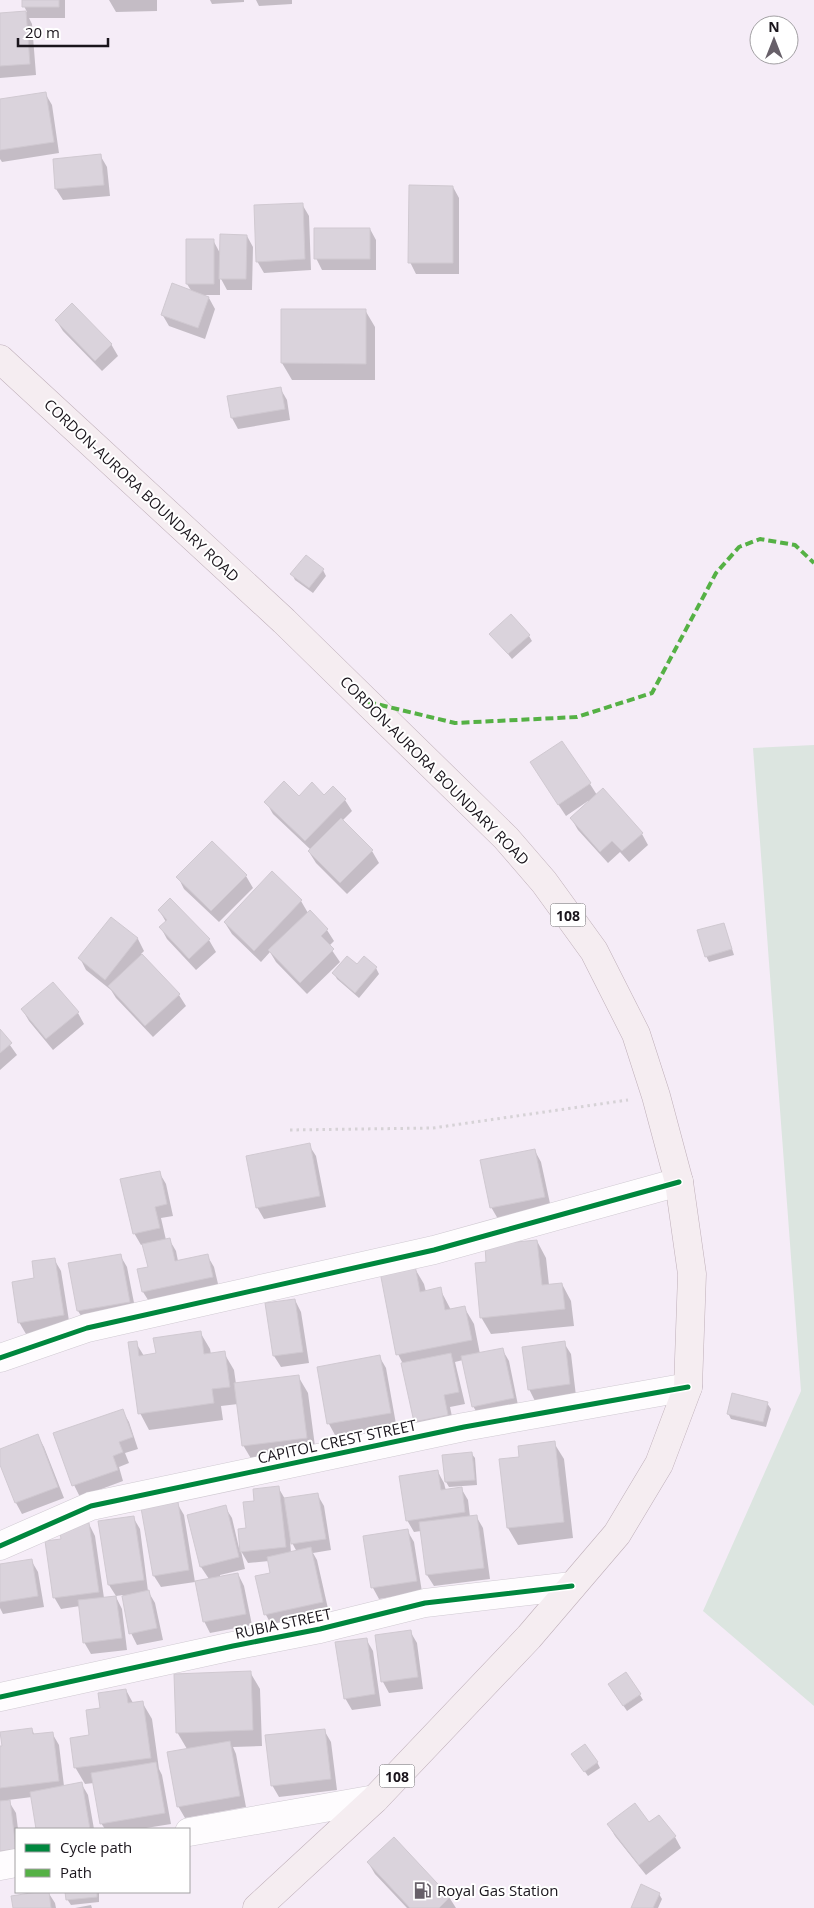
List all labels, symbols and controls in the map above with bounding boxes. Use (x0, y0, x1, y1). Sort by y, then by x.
scale bar (18, 15, 108, 47)
north arrow (749, 15, 799, 65)
text: N (768, 17, 780, 36)
text: 20 m (25, 22, 60, 42)
street label: CORDON-AURORA BOUNDARY ROAD (40, 394, 244, 586)
street label: CORDON-AURORA BOUNDARY ROAD (336, 671, 534, 869)
road number: 108 (550, 904, 586, 926)
street label: CAPITOL CREST STREET (256, 1414, 419, 1468)
street label: RUBIA STREET (233, 1603, 334, 1643)
road number: 108 (380, 1764, 414, 1788)
legend (15, 1828, 190, 1893)
text: Cycle path (60, 1837, 132, 1857)
text: Path (60, 1862, 92, 1882)
fuel station icon: Royal Gas Station (413, 1880, 433, 1900)
place label: Royal Gas Station (437, 1880, 558, 1900)

